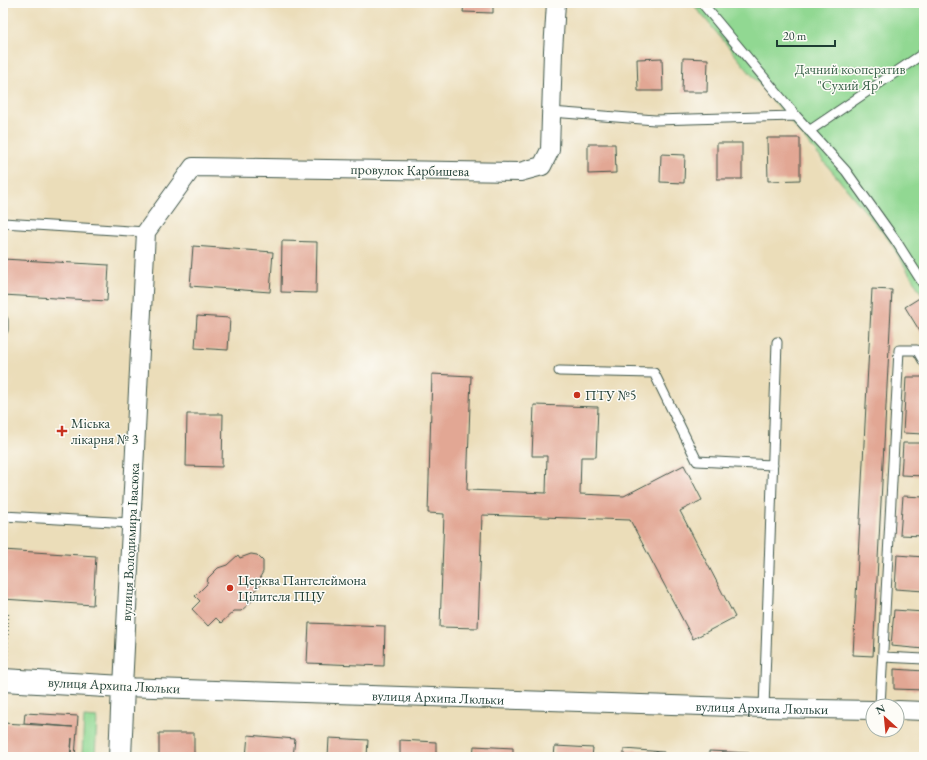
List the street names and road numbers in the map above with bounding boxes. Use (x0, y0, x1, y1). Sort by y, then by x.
street label: провулок Карбишева (351, 160, 470, 180)
street label: вулиця Володимира Івасюка (117, 462, 143, 622)
street label: вулиця Архипа Люльки (47, 673, 181, 697)
street label: вулиця Архипа Люльки (372, 686, 505, 709)
street label: вулиця Архипа Люльки (695, 697, 829, 718)

